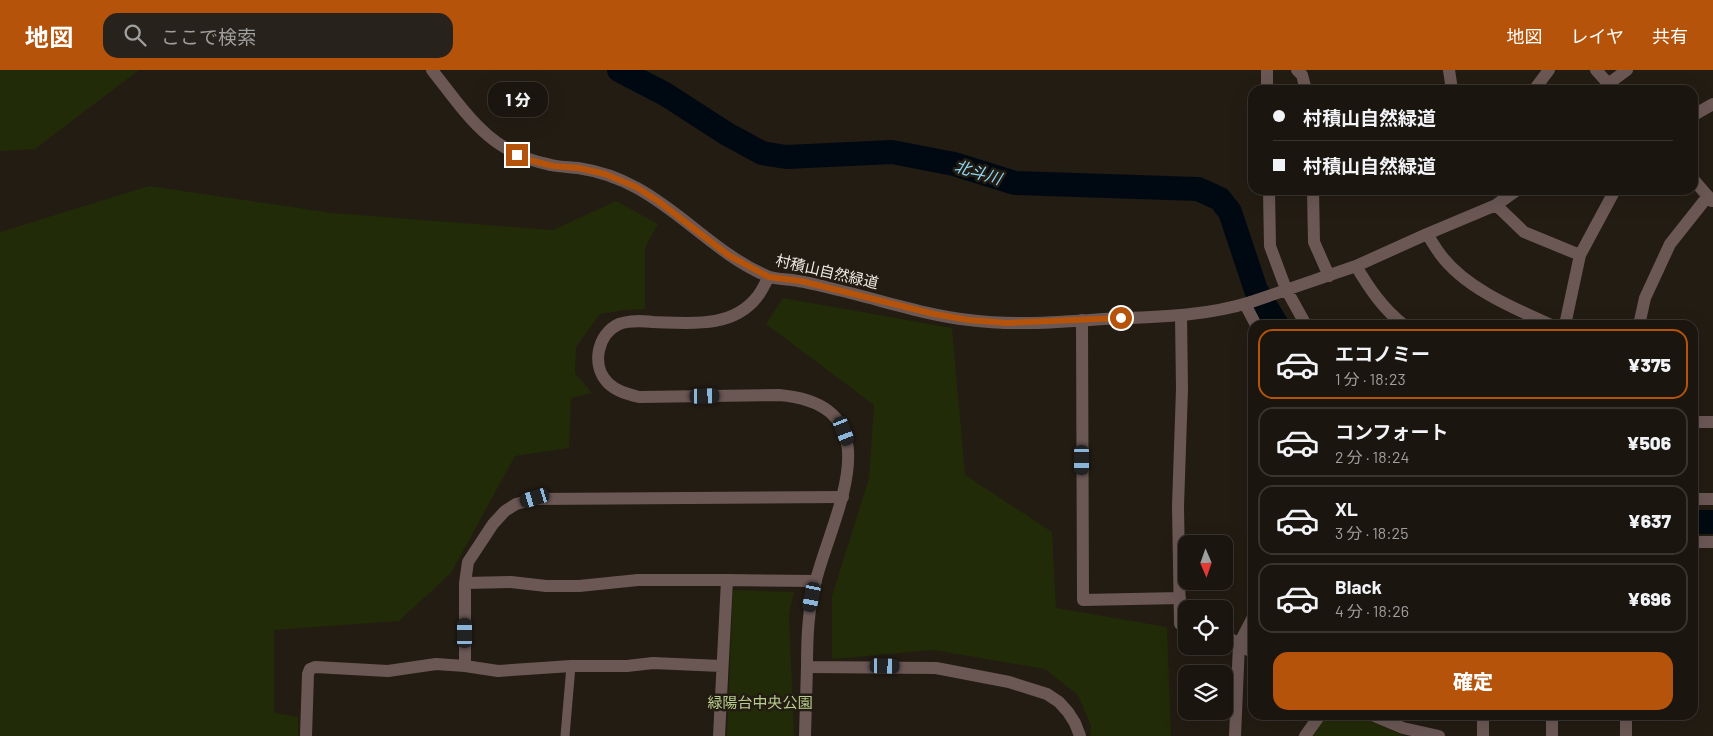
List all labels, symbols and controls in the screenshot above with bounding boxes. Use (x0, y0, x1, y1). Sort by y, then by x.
search box (103, 13, 453, 58)
icon: search (121, 21, 149, 49)
text: 地図 (25, 22, 73, 51)
text: ここで検索 (161, 25, 256, 48)
text: 地図 (1507, 25, 1543, 47)
text: レイヤ (1571, 25, 1624, 47)
text: 共有 (1652, 25, 1688, 47)
callout: 1 分 (487, 82, 547, 118)
text: 1 分 (506, 90, 530, 109)
text: 村積山自然緑道 (1303, 106, 1436, 129)
route end (506, 144, 528, 166)
text: 村積山自然緑道 (1303, 154, 1436, 177)
water label: 北斗川 (952, 155, 1006, 188)
street label: 村積山自然緑道 (774, 250, 880, 292)
route start (1110, 307, 1132, 329)
icon: car (1275, 342, 1320, 387)
text: エコノミー (1335, 342, 1430, 365)
text: ¥375 (1628, 353, 1671, 376)
text: 1 分 · 18:23 (1335, 369, 1406, 388)
car (689, 388, 720, 404)
car (831, 414, 856, 448)
icon: car (1275, 420, 1320, 465)
text: コンフォート (1335, 420, 1448, 443)
text: ¥506 (1626, 431, 1671, 454)
car (1074, 445, 1089, 475)
text: 2 分 · 18:24 (1335, 447, 1409, 466)
car (518, 486, 551, 510)
text: XL (1335, 497, 1358, 520)
icon: car (1275, 498, 1320, 543)
text: ¥637 (1628, 509, 1671, 532)
text: 3 分 · 18:25 (1335, 523, 1408, 542)
north arrow (1178, 535, 1232, 590)
map controls (1178, 535, 1233, 720)
text: Black (1335, 575, 1382, 598)
icon: car (1275, 576, 1320, 621)
car (801, 581, 822, 613)
text: ¥696 (1627, 587, 1671, 610)
button: locate (1178, 600, 1233, 655)
text: 4 分 · 18:26 (1335, 601, 1409, 620)
car (457, 618, 472, 648)
button: 確定 (1273, 652, 1673, 710)
car (869, 658, 900, 674)
button: layers (1178, 665, 1233, 720)
park label: 緑陽台中央公園 (707, 693, 813, 711)

